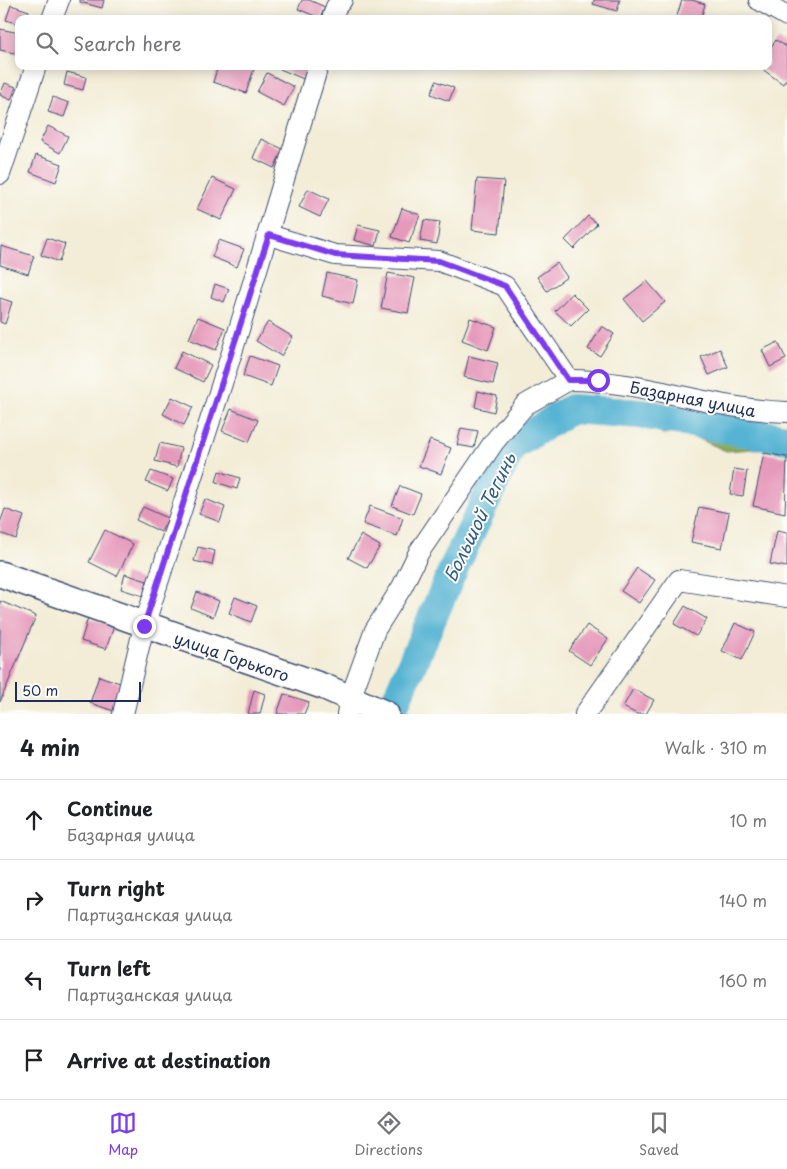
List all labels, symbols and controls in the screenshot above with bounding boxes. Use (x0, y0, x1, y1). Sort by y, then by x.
search box (15, 15, 772, 70)
icon: search (33, 29, 61, 57)
text: Search here (73, 29, 182, 57)
route start (587, 369, 610, 392)
street label: Базарная улица (628, 374, 758, 422)
water label: Большой Тегинь (436, 447, 522, 586)
route end (133, 615, 156, 638)
street label: улица Горького (171, 625, 293, 687)
scale bar (15, 679, 141, 702)
text: 50 m (22, 680, 58, 701)
text: 4 min (20, 731, 80, 763)
text: Walk · 310 m (665, 735, 767, 759)
text: Continue (67, 794, 153, 822)
icon: ahead (20, 806, 48, 834)
text: 10 m (730, 808, 767, 832)
text: Базарная улица (67, 822, 195, 846)
text: Turn right (67, 874, 165, 902)
icon: right (20, 886, 48, 914)
text: 140 m (719, 888, 767, 912)
text: Партизанская улица (67, 902, 232, 926)
text: Turn left (67, 954, 151, 982)
icon: left (20, 966, 48, 994)
text: 160 m (719, 968, 767, 992)
text: Партизанская улица (67, 982, 232, 1006)
icon: arrive (20, 1046, 48, 1074)
text: Arrive at destination (67, 1046, 271, 1074)
tab: Map (108, 1109, 138, 1160)
tab: Directions (355, 1109, 423, 1160)
tab: Saved (639, 1109, 679, 1160)

